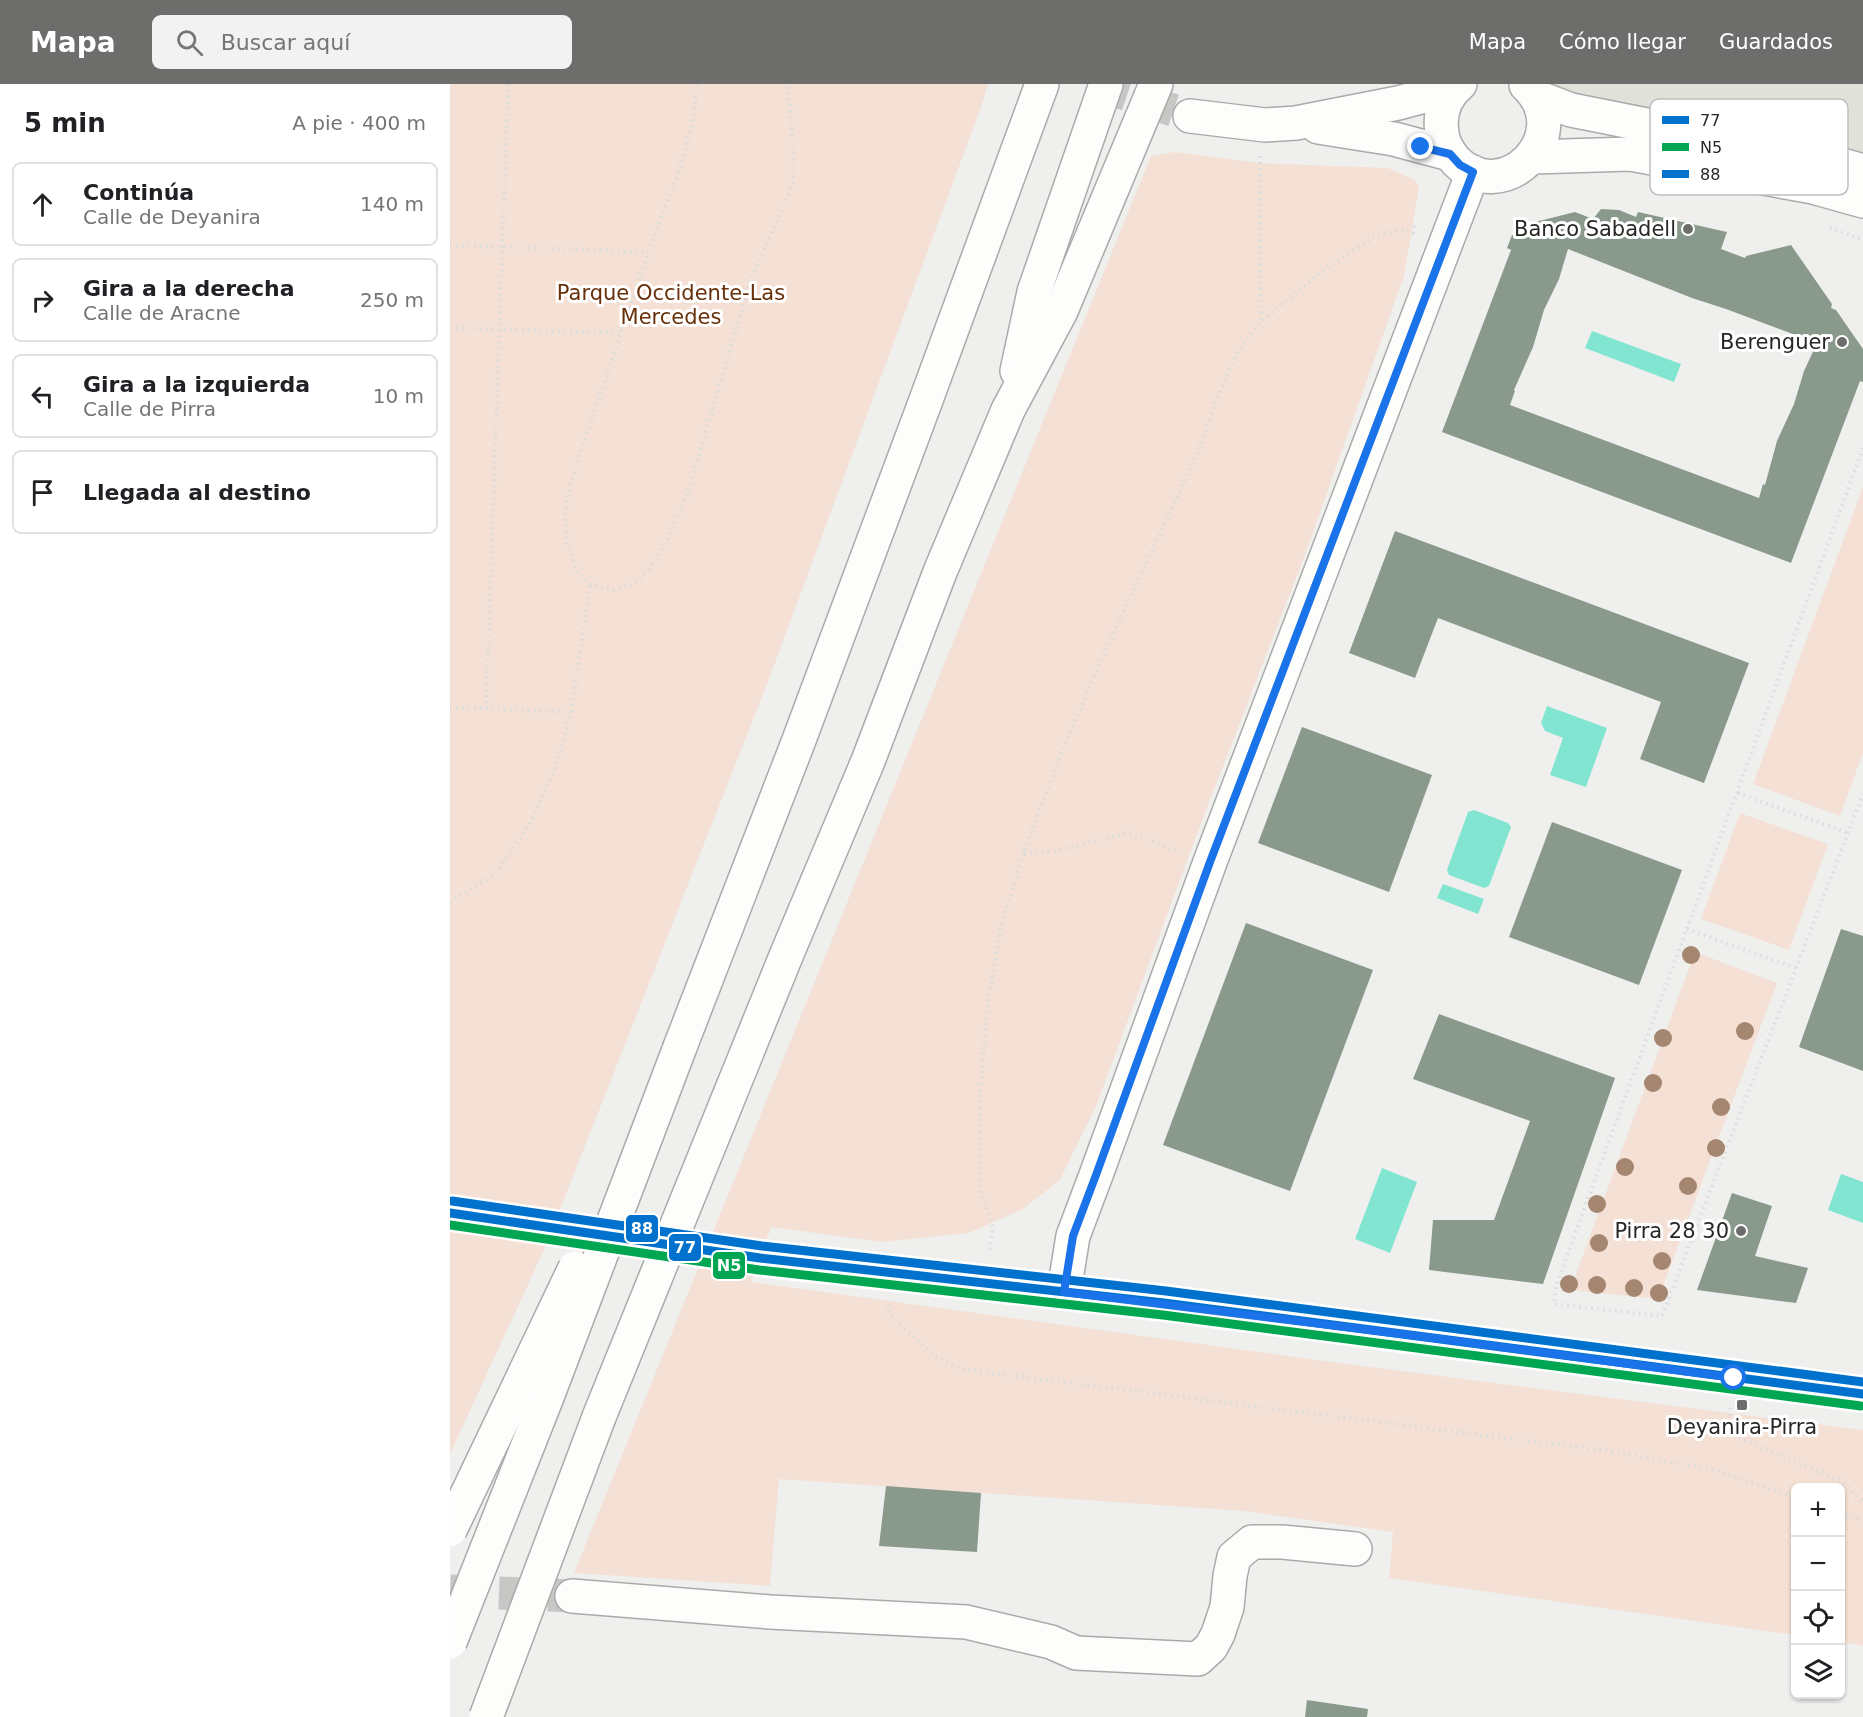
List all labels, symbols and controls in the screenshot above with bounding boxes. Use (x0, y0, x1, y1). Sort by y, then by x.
search box (152, 15, 572, 69)
text: Mapa (30, 26, 116, 59)
icon: search (173, 26, 206, 59)
text: Buscar aquí (221, 30, 350, 55)
text: Mapa (1469, 30, 1526, 54)
text: Cómo llegar (1559, 30, 1686, 54)
text: Guardados (1719, 30, 1833, 54)
legend (1650, 99, 1848, 195)
text: 5 min (24, 108, 106, 138)
text: A pie · 400 m (292, 111, 426, 135)
text: 77 (1700, 111, 1720, 130)
route end (1407, 133, 1433, 159)
text: N5 (1700, 138, 1722, 157)
text: 88 (1700, 165, 1720, 184)
text: Continúa (83, 180, 194, 205)
icon: ahead (26, 188, 59, 221)
text: 140 m (360, 192, 424, 216)
text: Calle de Deyanira (83, 205, 261, 229)
place label: Banco Sabadell (1514, 217, 1676, 241)
marker: Banco Sabadell (1681, 222, 1695, 236)
text: Gira a la derecha (83, 276, 295, 301)
park label: Parque Occidente-Las Mercedes (557, 281, 785, 329)
icon: right (26, 284, 59, 317)
text: 250 m (360, 288, 424, 312)
text: Calle de Aracne (83, 301, 241, 325)
place label: Berenguer (1720, 330, 1830, 354)
marker: Berenguer (1835, 335, 1849, 349)
text: Gira a la izquierda (83, 372, 310, 397)
icon: left (26, 380, 59, 413)
text: 10 m (373, 384, 424, 408)
text: Calle de Pirra (83, 397, 216, 421)
icon: arrive (26, 476, 59, 509)
text: Llegada al destino (83, 480, 311, 505)
line badge: 88 (625, 1214, 659, 1243)
text: 88 (631, 1219, 653, 1238)
place label: Pirra 28 30 (1614, 1219, 1729, 1243)
marker: Pirra 28 30 (1734, 1224, 1748, 1238)
line badge: 77 (668, 1233, 702, 1262)
text: 77 (674, 1238, 696, 1257)
line badge: N5 (712, 1251, 746, 1280)
text: N5 (717, 1256, 741, 1275)
route start (1720, 1364, 1746, 1390)
marker: Deyanira-Pirra (1735, 1398, 1749, 1412)
place label: Deyanira-Pirra (1667, 1415, 1817, 1439)
map controls (1791, 1483, 1845, 1699)
button: + (1791, 1483, 1845, 1537)
button: − (1791, 1537, 1845, 1591)
button: locate (1791, 1591, 1845, 1645)
button: layers (1791, 1645, 1845, 1699)

